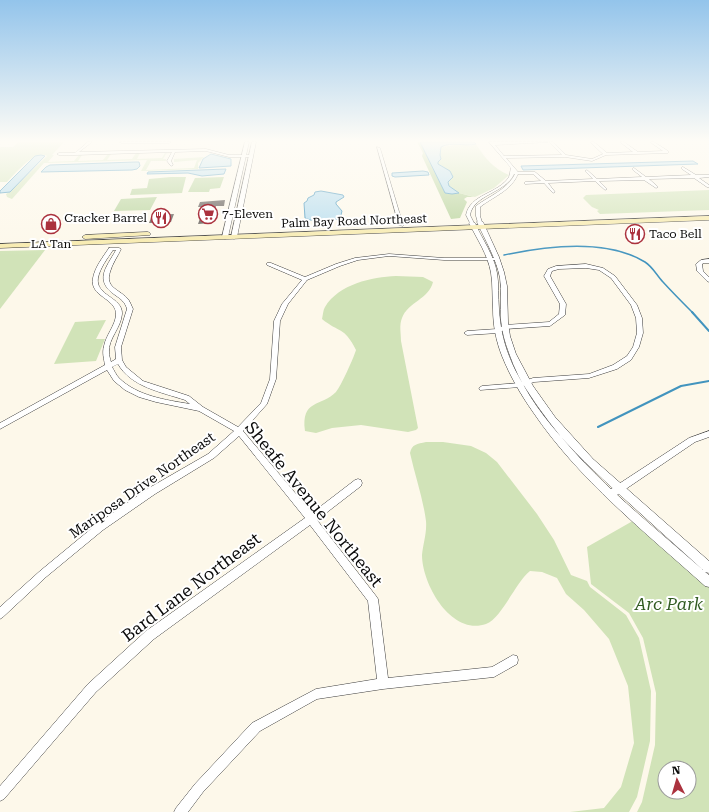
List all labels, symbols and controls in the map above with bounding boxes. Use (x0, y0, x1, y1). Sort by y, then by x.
supermarket icon: 7-Eleven (197, 203, 219, 225)
restaurant icon: Cracker Barrel (150, 207, 172, 229)
place label: 7-Eleven (222, 207, 273, 221)
place label: Cracker Barrel (64, 211, 147, 225)
street label: Palm Bay Road Northeast (281, 211, 428, 231)
shop icon: LA Tan (40, 213, 62, 235)
restaurant icon: Taco Bell (624, 223, 646, 245)
place label: Taco Bell (649, 227, 702, 241)
place label: LA Tan (31, 237, 71, 251)
street label: Sheafe Avenue Northeast (241, 417, 387, 591)
street label: Mariposa Drive Northeast (66, 429, 218, 541)
street label: Bard Lane Northeast (118, 528, 264, 646)
park label: Arc Park (634, 594, 704, 614)
north arrow (657, 760, 697, 800)
text: N (671, 764, 681, 777)

